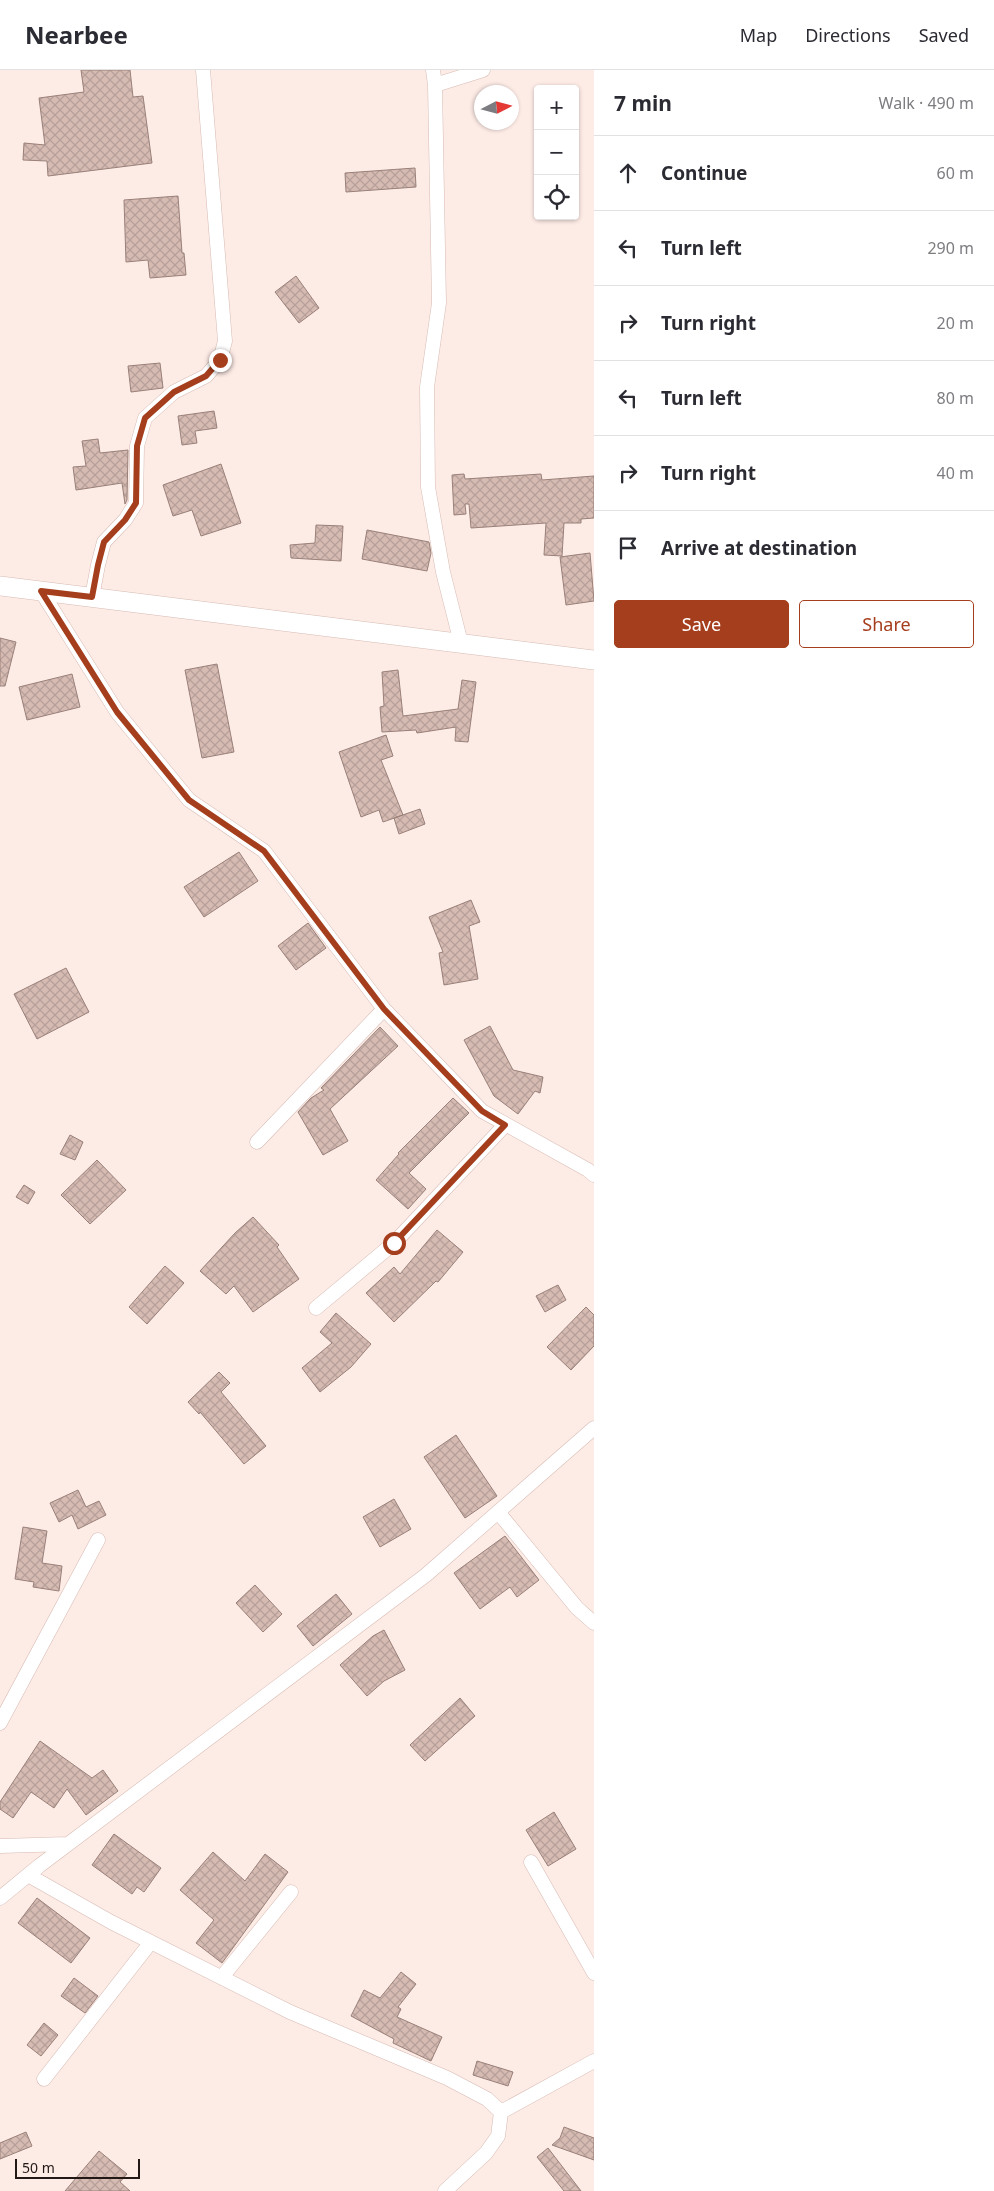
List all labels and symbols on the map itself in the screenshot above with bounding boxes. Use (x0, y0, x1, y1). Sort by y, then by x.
north arrow (474, 85, 519, 130)
route end (209, 349, 232, 372)
route start (383, 1232, 406, 1255)
scale bar (15, 2156, 140, 2179)

